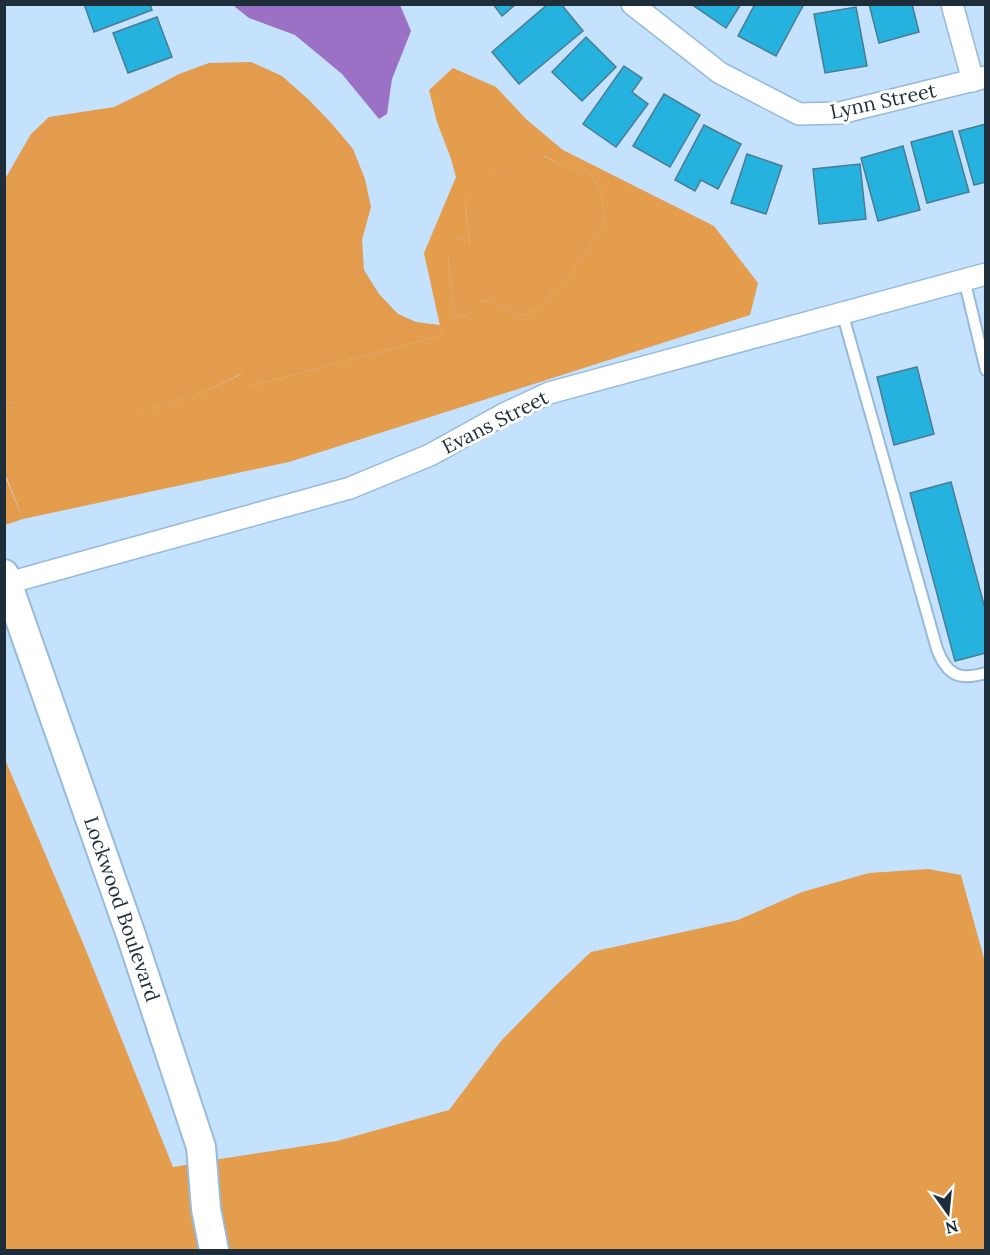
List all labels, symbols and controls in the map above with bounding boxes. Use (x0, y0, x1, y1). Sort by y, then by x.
street label: Lynn Street (828, 77, 939, 124)
street label: Evans Street (437, 384, 552, 459)
street label: Lockwood Boulevard (79, 813, 166, 1005)
north arrow (918, 1183, 978, 1243)
text: N (943, 1216, 960, 1239)

